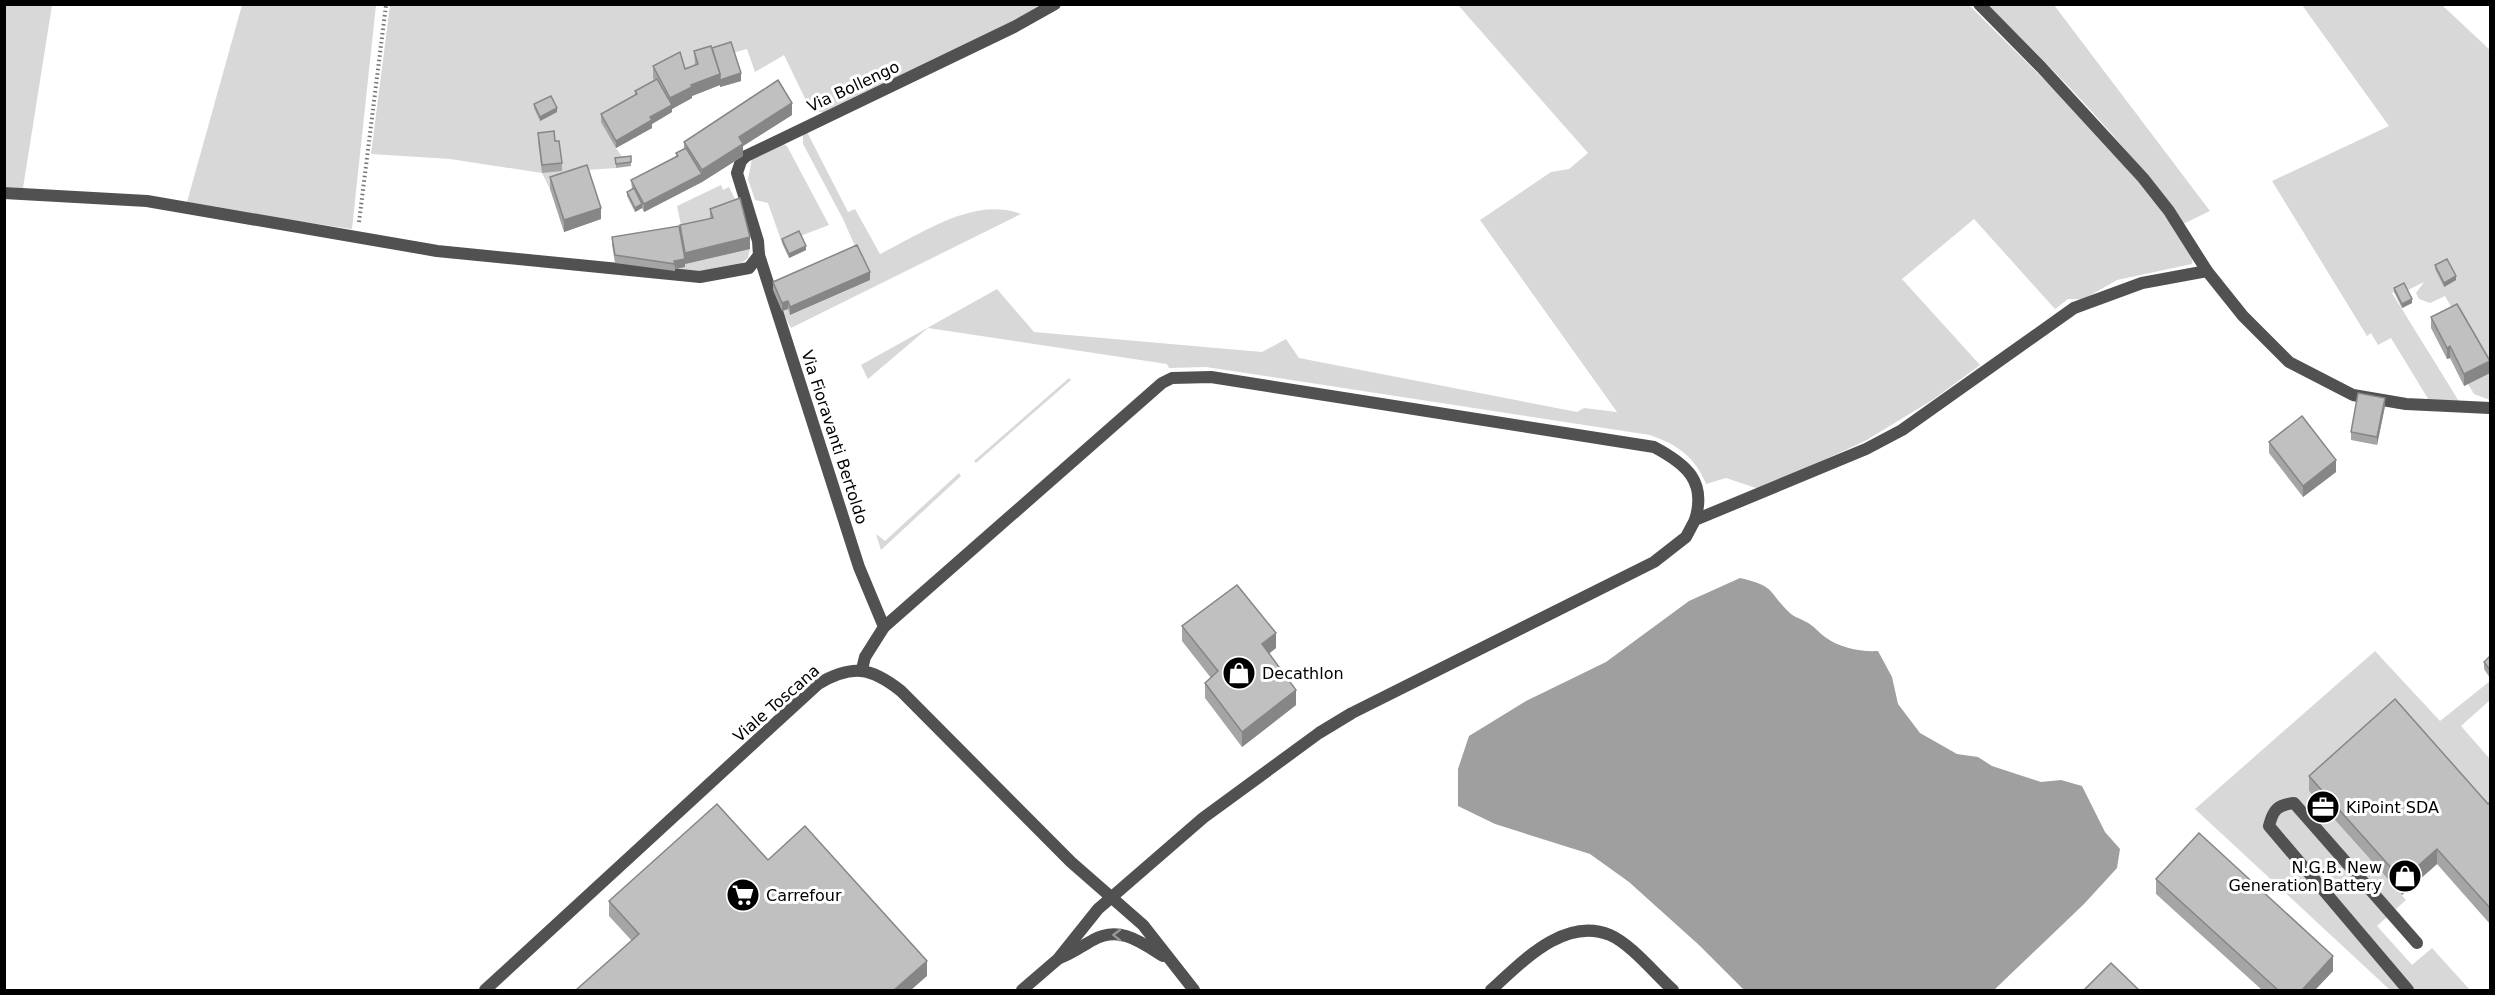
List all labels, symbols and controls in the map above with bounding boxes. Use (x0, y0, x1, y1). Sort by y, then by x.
street label: Via Bollengo (804, 57, 902, 116)
street label: Via Fioravanti Bertoldo (797, 348, 872, 526)
shop icon: Decathlon (1221, 655, 1257, 691)
street label: Viale Toscana (729, 661, 823, 746)
place label: Decathlon (1262, 664, 1344, 683)
office icon: KiPoint SDA (2305, 789, 2341, 825)
place label: KiPoint SDA (2346, 798, 2439, 817)
place label: N.G.B. New Generation Battery (2228, 858, 2382, 895)
shop icon: N.G.B. New Generation Battery (2387, 858, 2423, 894)
supermarket icon: Carrefour (725, 877, 761, 913)
place label: Carrefour (766, 886, 842, 905)
one-way arrow (1113, 929, 1122, 941)

